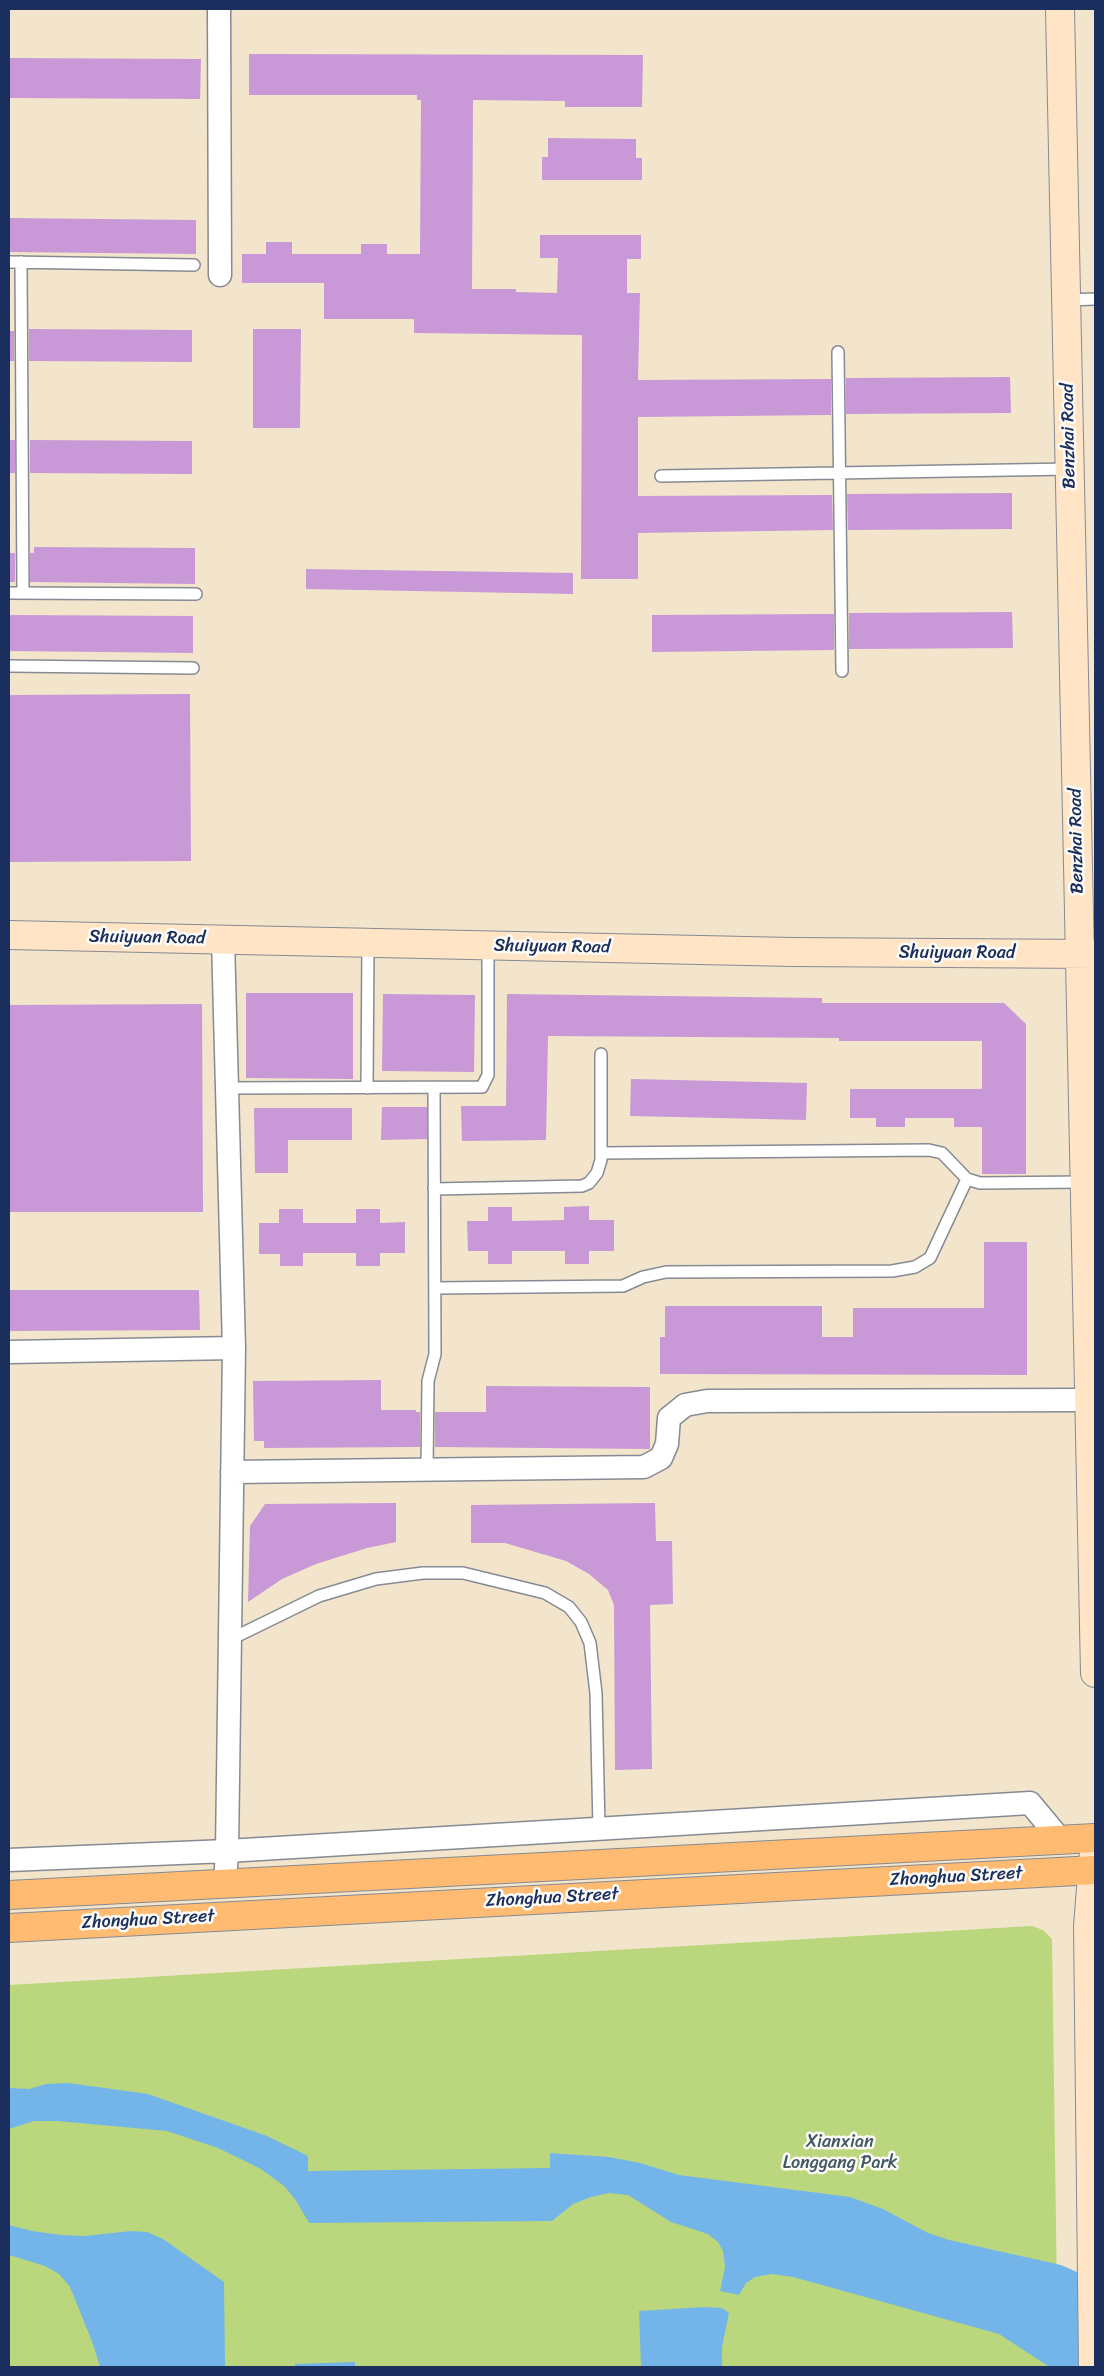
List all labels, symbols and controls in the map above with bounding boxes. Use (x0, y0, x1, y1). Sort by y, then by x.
street label: Benzhai Road (1057, 383, 1081, 489)
street label: Benzhai Road (1065, 788, 1089, 894)
street label: Shuiyuan Road (89, 926, 205, 950)
street label: Shuiyuan Road (494, 935, 610, 959)
street label: Shuiyuan Road (899, 942, 1015, 964)
street label: Zhonghua Street (889, 1863, 1023, 1891)
street label: Zhonghua Street (485, 1884, 619, 1912)
street label: Zhonghua Street (81, 1906, 215, 1934)
park label: Xianxian Longgang Park (783, 2131, 897, 2174)

